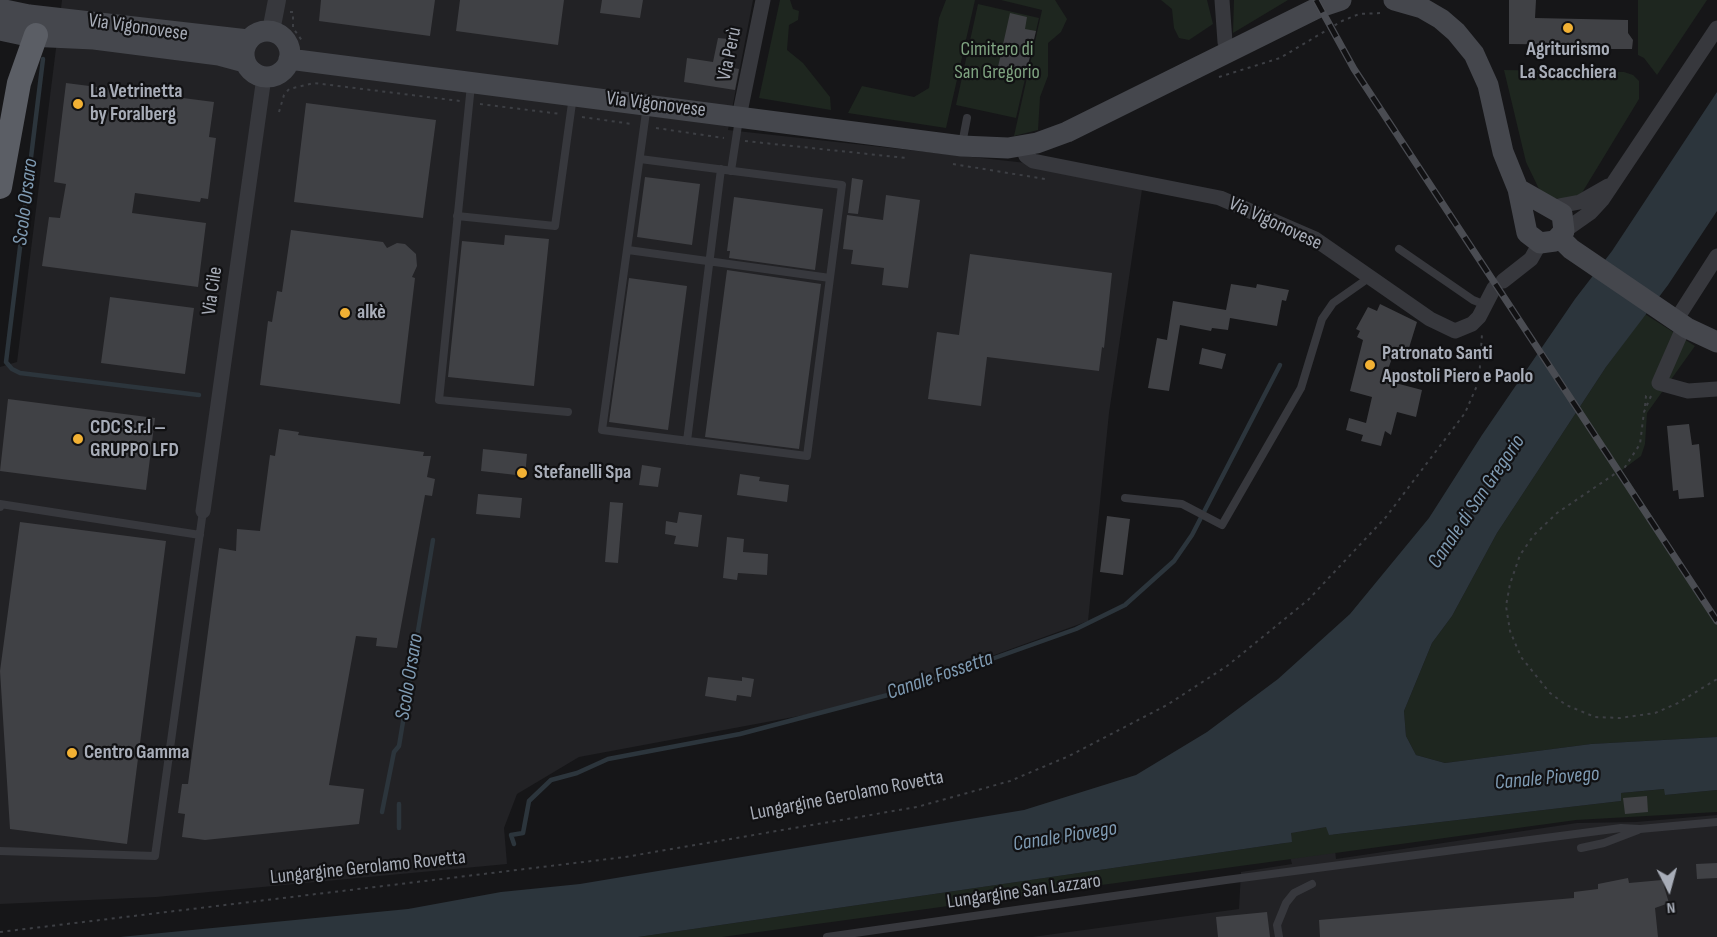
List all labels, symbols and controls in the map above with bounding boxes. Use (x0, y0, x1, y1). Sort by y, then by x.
street label: Via Vigonovese (87, 9, 189, 47)
marker: Agriturismo La Scacchiera (1561, 21, 1575, 35)
street label: Via Perù (713, 25, 747, 83)
park label: Cimitero di San Gregorio (954, 38, 1040, 85)
place label: Agriturismo La Scacchiera (1519, 38, 1617, 85)
place label: La Vetrinetta by Foralberg (90, 80, 183, 127)
street label: Via Vigonovese (605, 87, 707, 123)
marker: La Vetrinetta by Foralberg (71, 97, 85, 111)
water label: Scolo Orsaro (8, 157, 44, 247)
street label: Via Vigonovese (1225, 192, 1325, 256)
street label: Via Cile (198, 265, 228, 317)
place label: alkè (357, 301, 386, 325)
marker: alkè (338, 306, 352, 320)
place label: Patronato Santi Apostoli Piero e Paolo (1382, 342, 1533, 389)
marker: Patronato Santi Apostoli Piero e Paolo (1363, 358, 1377, 372)
place label: CDC S.r.l – GRUPPO LFD (90, 416, 179, 463)
water label: Canale di San Gregorio (1423, 430, 1531, 574)
marker: CDC S.r.l – GRUPPO LFD (71, 432, 85, 446)
place label: Stefanelli Spa (534, 461, 631, 485)
marker: Stefanelli Spa (515, 466, 529, 480)
water label: Scolo Orsaro (391, 632, 429, 722)
water label: Canale Fossetta (884, 646, 996, 706)
place label: Centro Gamma (84, 741, 189, 765)
marker: Centro Gamma (65, 746, 79, 760)
water label: Canale Piovego (1494, 762, 1600, 796)
street label: Lungargine Gerolamo Rovetta (748, 765, 946, 827)
water label: Canale Piovego (1011, 816, 1119, 858)
street label: Lungargine Gerolamo Rovetta (269, 846, 467, 890)
north arrow (1639, 859, 1699, 919)
street label: Lungargine San Lazzaro (945, 869, 1103, 915)
text: N (1666, 898, 1676, 917)

